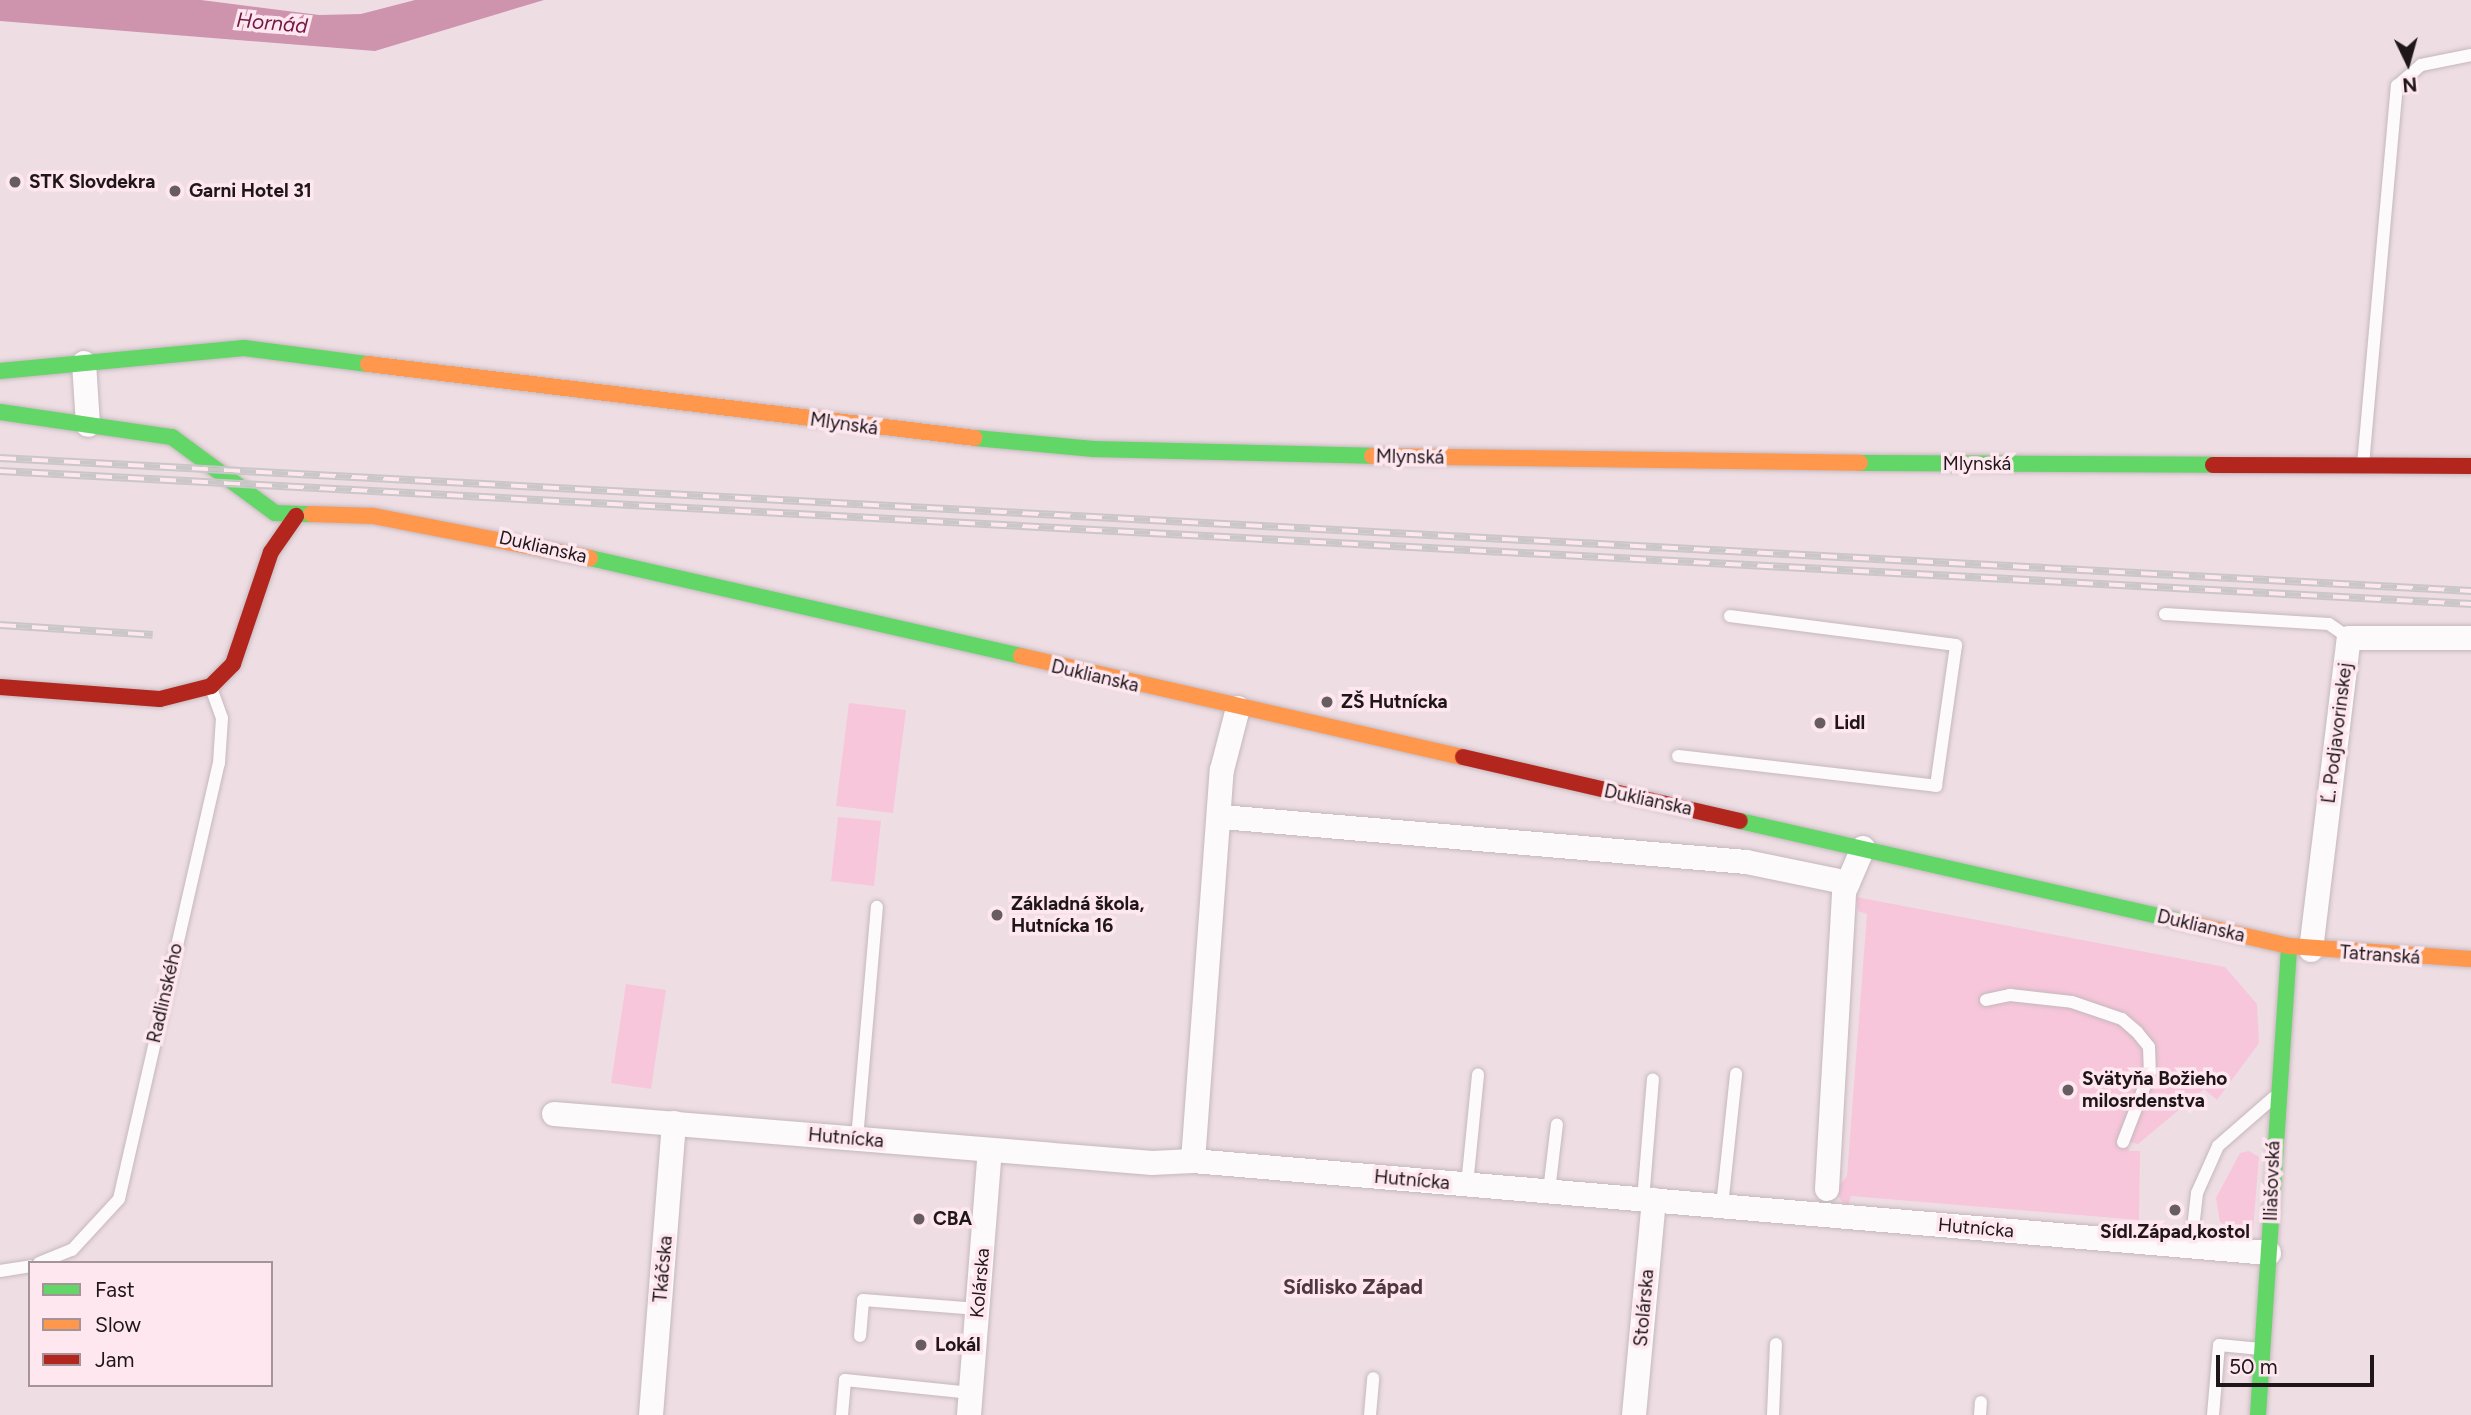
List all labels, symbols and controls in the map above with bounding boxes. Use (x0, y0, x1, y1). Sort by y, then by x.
water label: Hornád (235, 7, 309, 39)
north arrow (2373, 28, 2443, 98)
text: N (2402, 72, 2418, 97)
place label: STK Slovdekra (29, 171, 155, 193)
marker: STK Slovdekra (7, 174, 23, 190)
place label: Garni Hotel 31 (189, 180, 312, 202)
marker: Garni Hotel 31 (167, 183, 183, 199)
street label: Mlynská (809, 408, 879, 440)
street label: Mlynská (1376, 445, 1444, 469)
street label: Mlynská (1943, 453, 2011, 475)
street label: Duklianska (497, 526, 589, 568)
street label: Duklianska (1049, 655, 1141, 697)
street label: Ľ. Podjavorinskej (2317, 661, 2357, 805)
place label: ZŠ Hutnícka (1341, 691, 1448, 713)
marker: ZŠ Hutnícka (1319, 694, 1335, 710)
place label: Lidl (1834, 712, 1865, 734)
marker: Lidl (1812, 715, 1828, 731)
street label: Duklianska (1602, 780, 1694, 820)
place label: Základná škola, Hutnícka 16 (1011, 893, 1144, 937)
street label: Duklianska (2155, 905, 2247, 947)
marker: Základná škola, Hutnícka 16 (989, 907, 1005, 923)
street label: Radlinského (142, 941, 188, 1045)
street label: Tatranská (2339, 941, 2421, 969)
place label: Svätyňa Božieho milosrdenstva (2082, 1068, 2227, 1112)
marker: Svätyňa Božieho milosrdenstva (2060, 1082, 2076, 1098)
street label: Hutnícka (807, 1123, 885, 1153)
street label: Iliašovská (2259, 1140, 2285, 1222)
street label: Hutnícka (1373, 1165, 1451, 1195)
marker: Sídl.Západ,kostol (2167, 1202, 2183, 1218)
place label: CBA (933, 1208, 972, 1230)
marker: CBA (911, 1211, 927, 1227)
street label: Hutnícka (1937, 1213, 2015, 1243)
place label: Sídl.Západ,kostol (2100, 1221, 2250, 1243)
street label: Tkáčska (649, 1235, 677, 1303)
street label: Kolárska (966, 1247, 994, 1319)
legend (28, 1261, 273, 1387)
street label: Stolárska (1629, 1268, 1659, 1348)
district label: Sídlisko Západ (1283, 1274, 1423, 1300)
text: Fast (95, 1277, 135, 1302)
text: Slow (95, 1312, 141, 1337)
place label: Lokál (935, 1334, 981, 1356)
marker: Lokál (913, 1337, 929, 1353)
scale bar (2219, 1342, 2376, 1386)
text: Jam (95, 1347, 134, 1372)
text: 50 m (2229, 1354, 2278, 1379)

